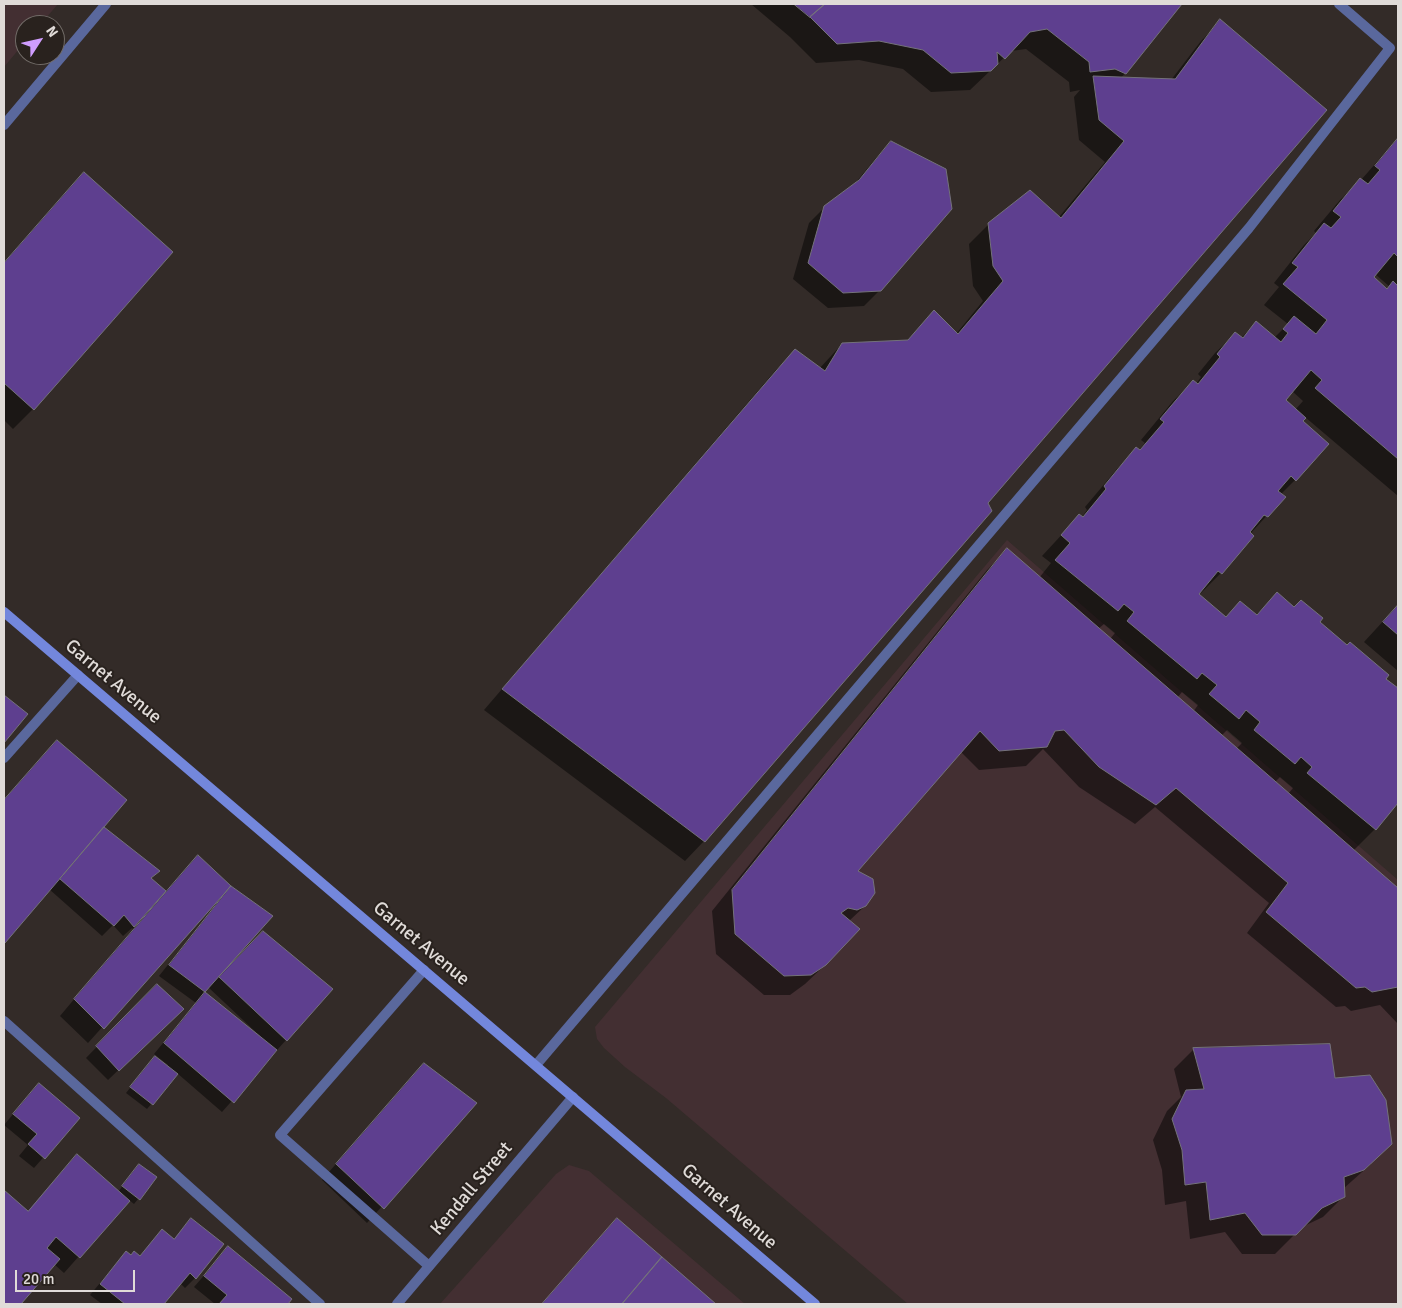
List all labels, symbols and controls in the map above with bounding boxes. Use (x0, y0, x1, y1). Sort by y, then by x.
north arrow (15, 15, 65, 65)
text: N (42, 23, 62, 41)
street label: Garnet Avenue (60, 635, 166, 729)
street label: Garnet Avenue (368, 897, 474, 991)
street label: Kendall Street (426, 1138, 518, 1240)
street label: Garnet Avenue (677, 1159, 781, 1255)
scale bar (18, 1260, 138, 1292)
text: 20 m (23, 1270, 54, 1288)

